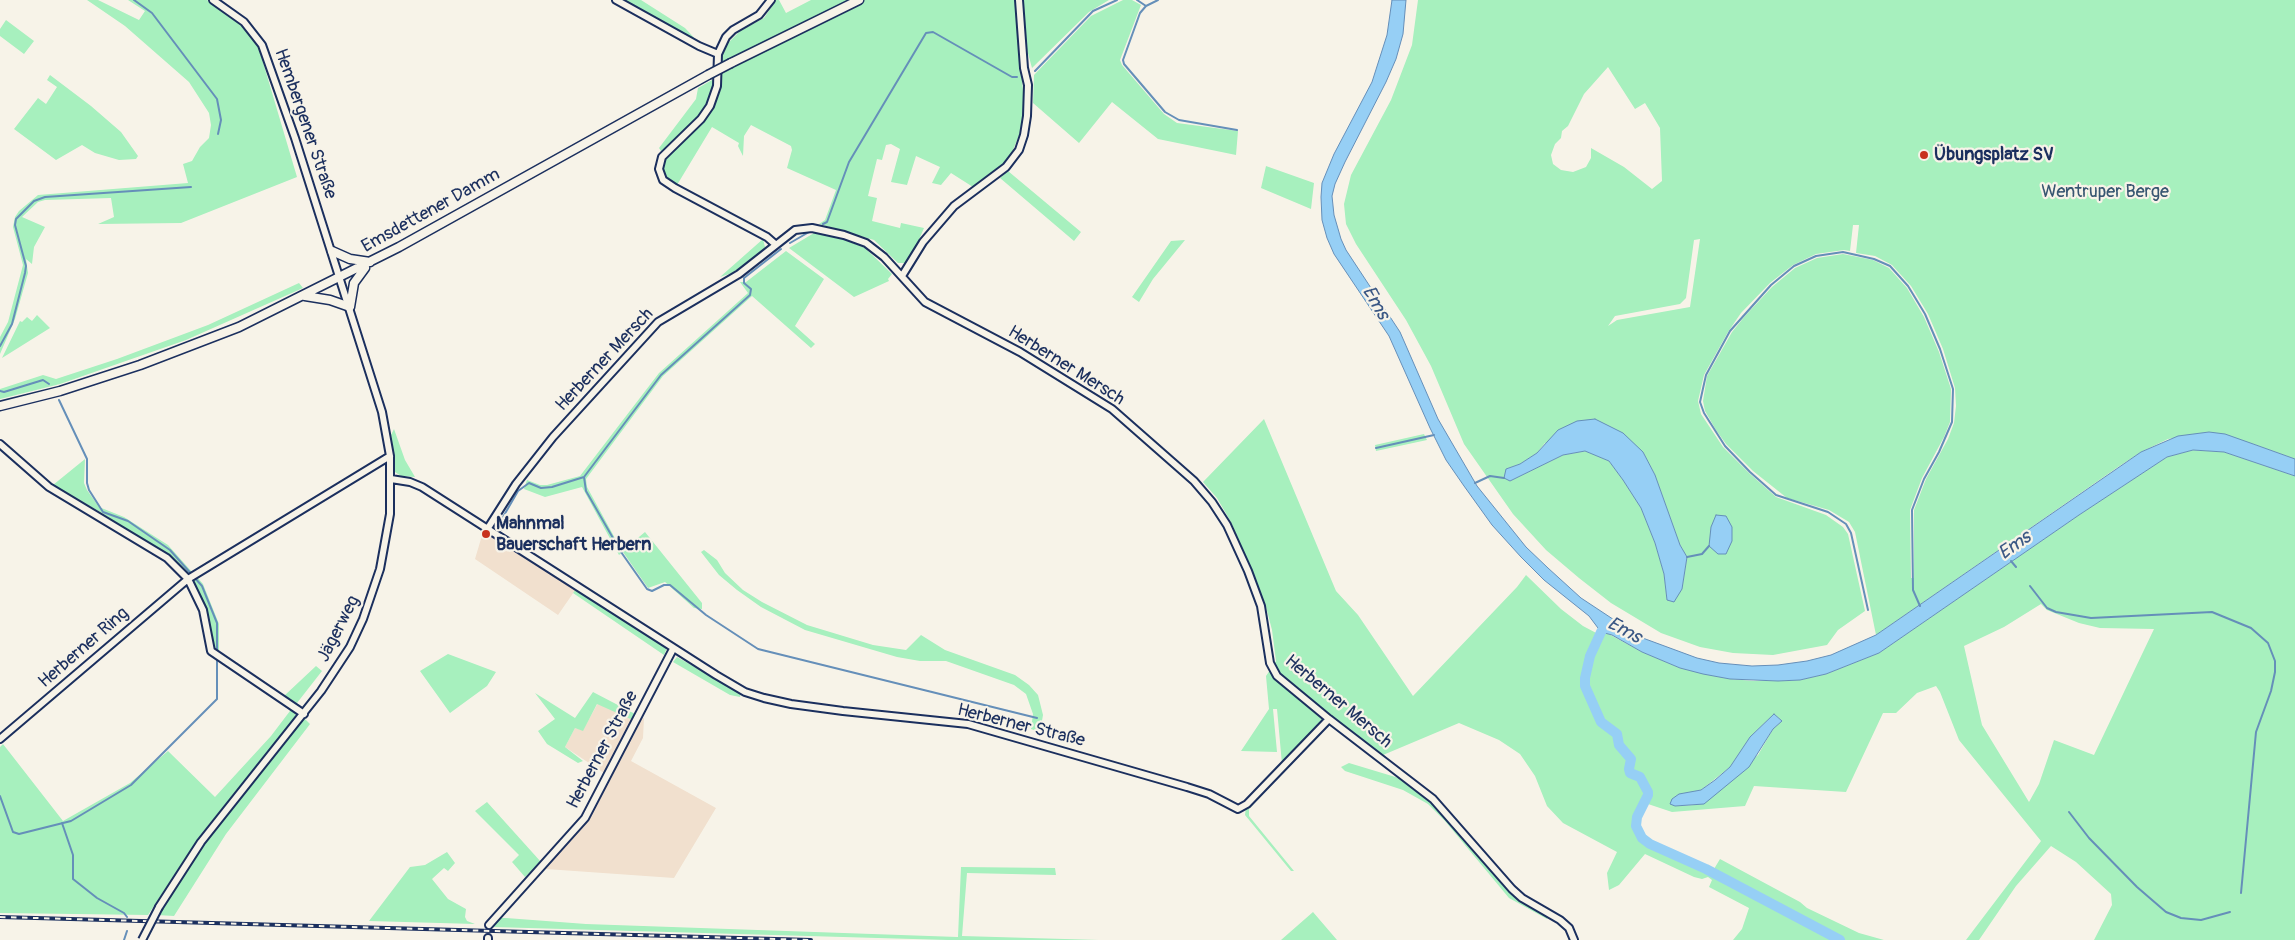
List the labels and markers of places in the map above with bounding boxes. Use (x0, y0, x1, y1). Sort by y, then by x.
place label: Übungsplatz SV (1934, 144, 2054, 166)
marker: Übungsplatz SV (1918, 149, 1930, 161)
place label: Mahnmal Bauerschaft Herbern (496, 513, 651, 556)
marker: Mahnmal Bauerschaft Herbern (480, 528, 492, 540)

